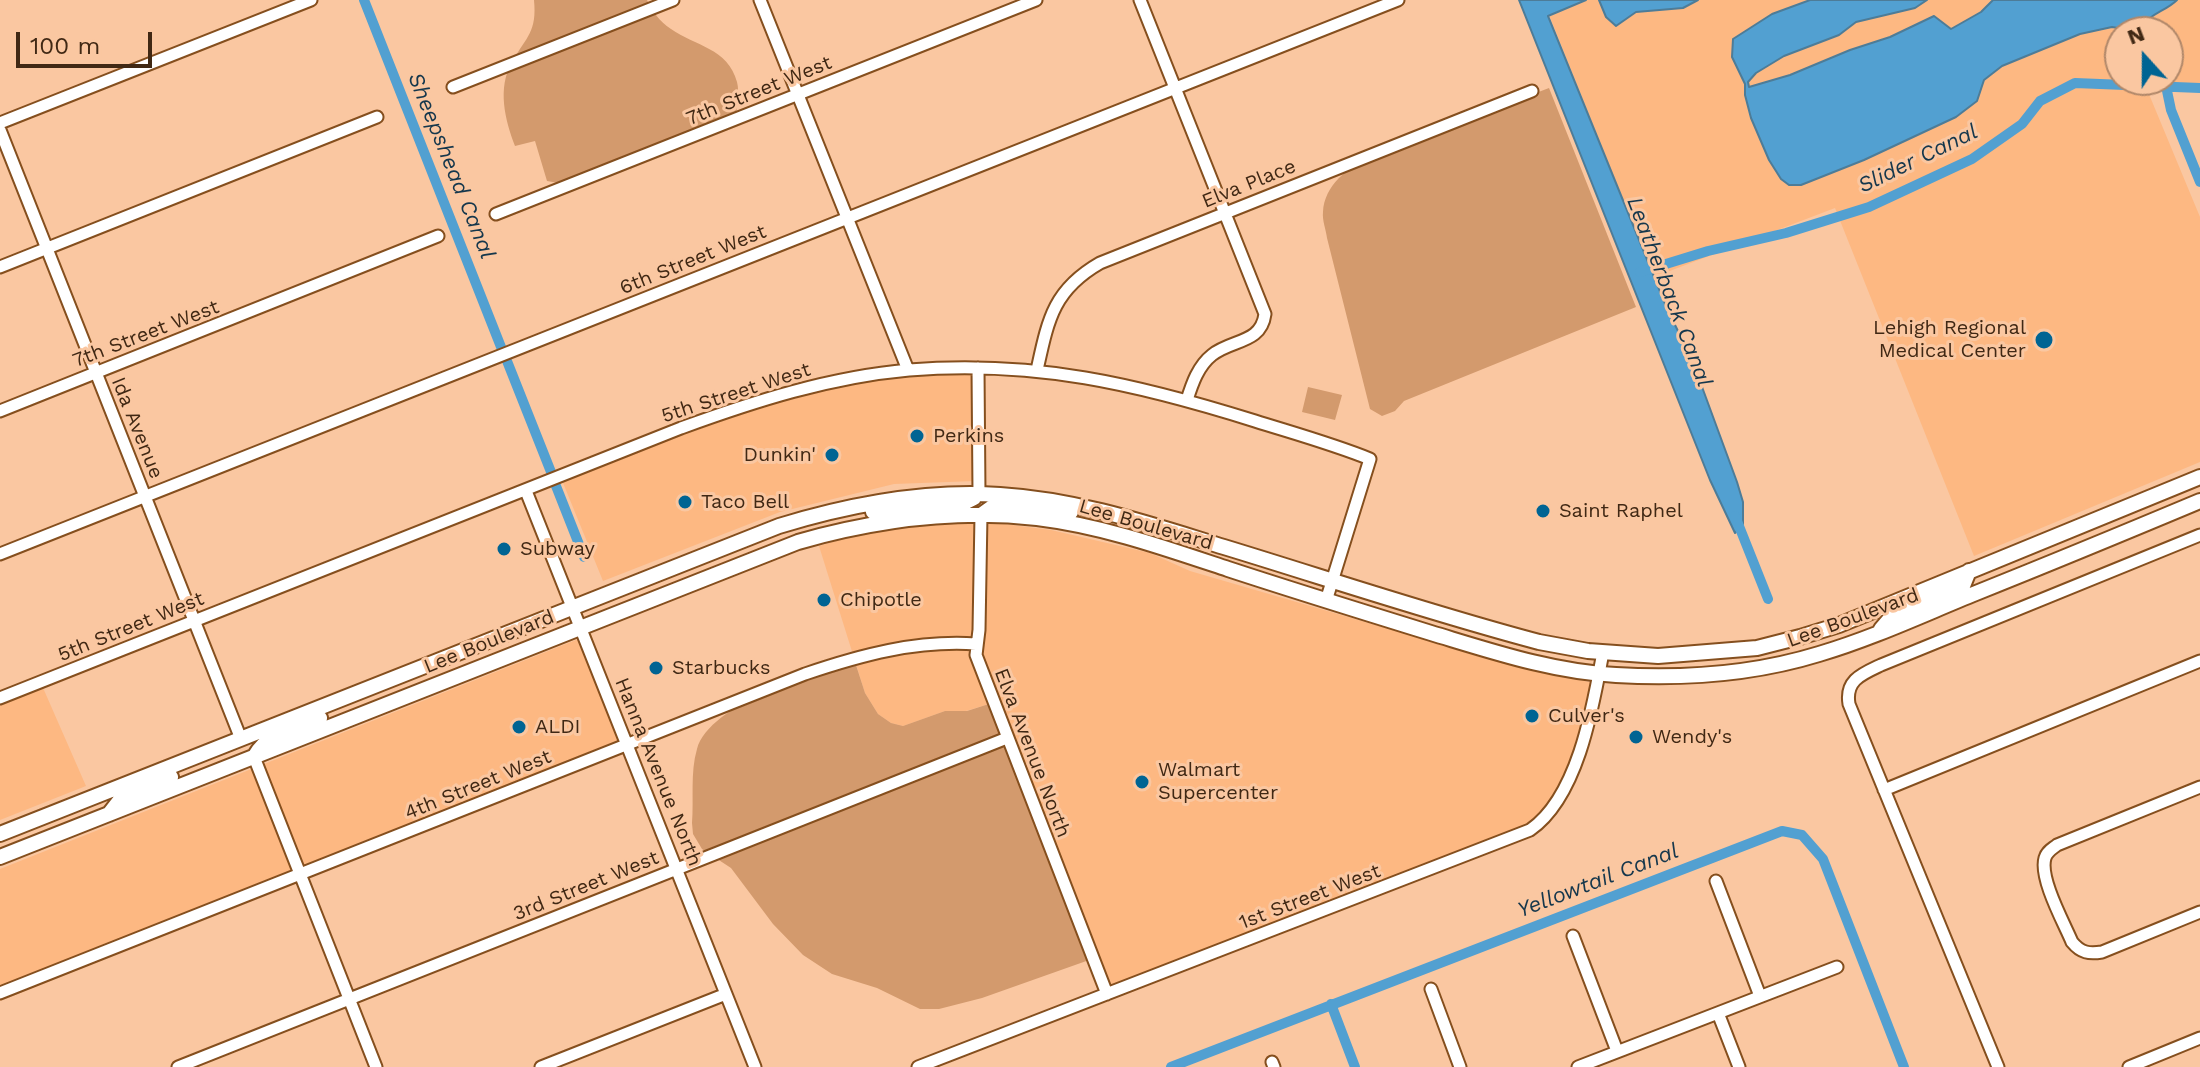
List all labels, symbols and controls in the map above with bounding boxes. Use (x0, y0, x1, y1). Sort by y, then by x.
scale bar (20, 16, 156, 66)
north arrow (2104, 16, 2184, 96)
text: N (2124, 20, 2148, 50)
text: 100 m (30, 32, 100, 60)
street label: 7th Street West (683, 51, 835, 131)
water label: Sheepshead Canal (402, 69, 500, 263)
water label: Slider Canal (1854, 119, 1982, 199)
street label: Elva Place (1199, 154, 1299, 214)
water label: Leatherback Canal (1621, 193, 1717, 391)
street label: 6th Street West (616, 220, 770, 300)
street label: 7th Street West (69, 295, 223, 373)
place label: Lehigh Regional Medical Center (1873, 316, 2026, 363)
marker: Lehigh Regional Medical Center (2033, 329, 2055, 351)
street label: 5th Street West (658, 358, 814, 428)
street label: Ida Avenue (106, 374, 168, 482)
place label: Perkins (933, 424, 1004, 448)
marker: Perkins (908, 427, 926, 445)
place label: Dunkin' (744, 443, 816, 467)
marker: Dunkin' (823, 446, 841, 464)
place label: Taco Bell (701, 490, 789, 514)
marker: Taco Bell (676, 493, 694, 511)
street label: Lee Boulevard (1076, 494, 1216, 556)
place label: Saint Raphel (1559, 499, 1683, 523)
marker: Saint Raphel (1534, 502, 1552, 520)
place label: Subway (520, 537, 595, 561)
marker: Subway (495, 540, 513, 558)
street label: Lee Boulevard (1784, 583, 1922, 653)
street label: 5th Street West (55, 587, 207, 667)
place label: Chipotle (840, 588, 922, 612)
marker: Chipotle (815, 591, 833, 609)
street label: Lee Boulevard (420, 605, 558, 679)
place label: Starbucks (672, 656, 770, 680)
marker: Starbucks (647, 659, 665, 677)
street label: Elva Avenue North (989, 665, 1075, 841)
street label: Hanna Avenue North (609, 674, 707, 870)
place label: Culver's (1548, 704, 1625, 728)
marker: Culver's (1523, 707, 1541, 725)
place label: ALDI (535, 715, 580, 739)
marker: ALDI (510, 718, 528, 736)
place label: Wendy's (1652, 725, 1732, 749)
marker: Wendy's (1627, 728, 1645, 746)
street label: 4th Street West (401, 745, 555, 825)
place label: Walmart Supercenter (1158, 758, 1278, 805)
marker: Walmart Supercenter (1133, 773, 1151, 791)
water label: Yellowtail Canal (1514, 838, 1682, 924)
street label: 3rd Street West (510, 846, 662, 926)
street label: 1st Street West (1236, 859, 1384, 935)

